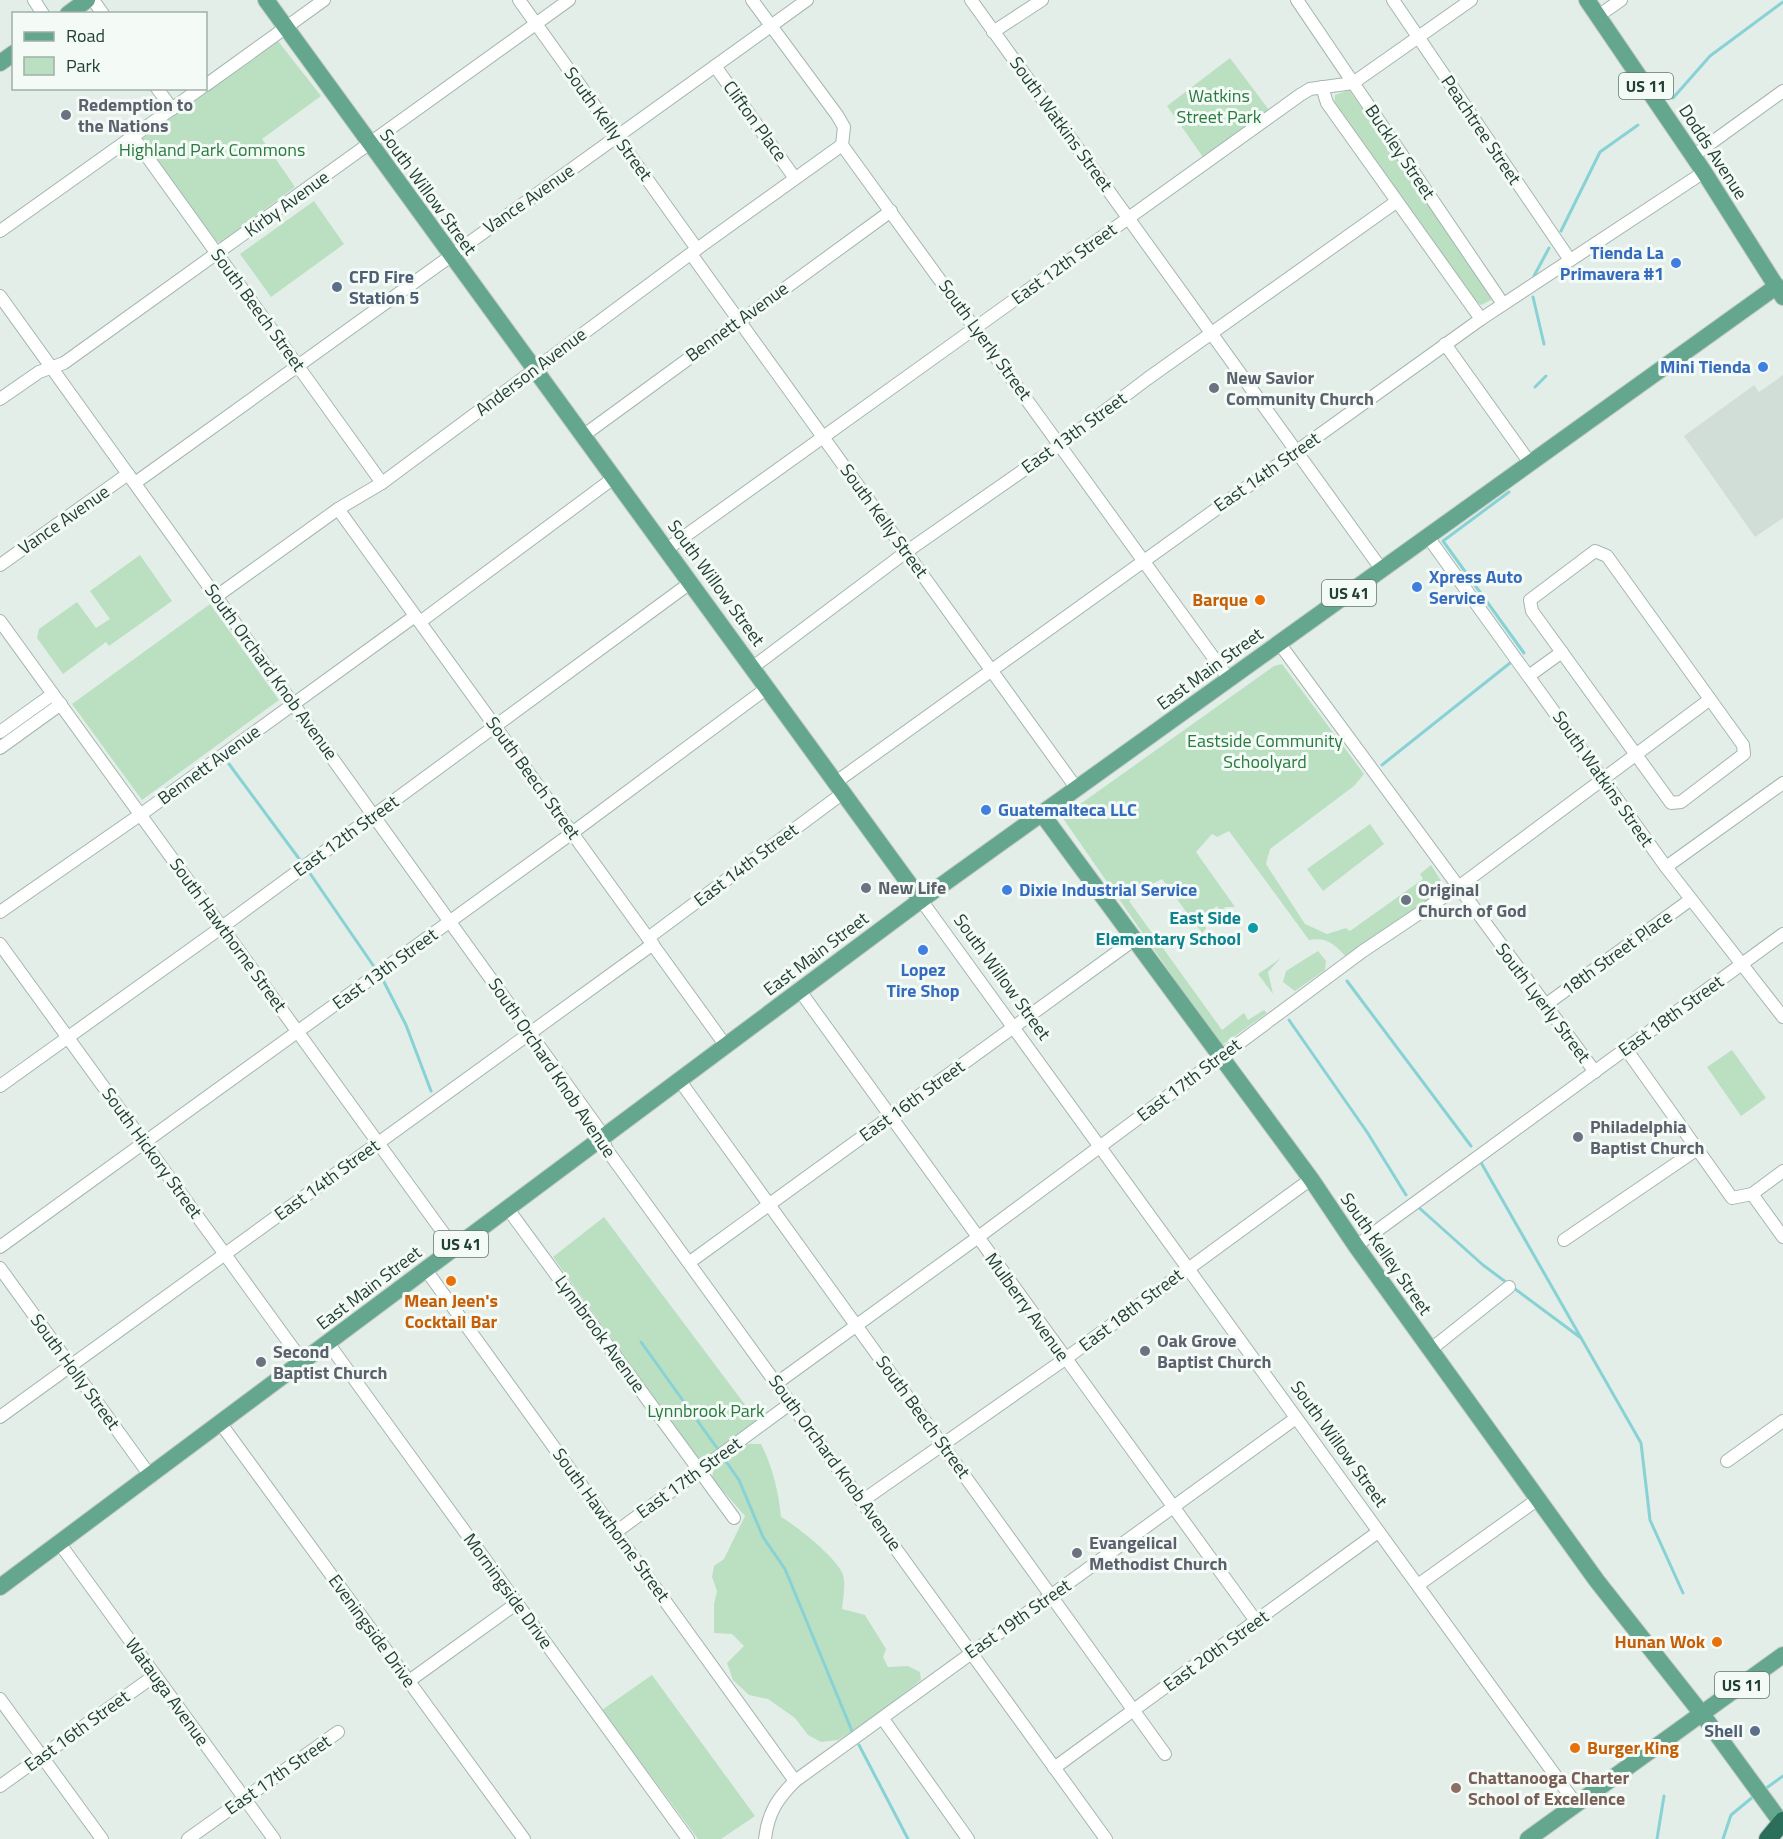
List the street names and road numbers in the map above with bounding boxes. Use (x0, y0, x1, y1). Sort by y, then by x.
street label: South Watkins Street (1003, 51, 1120, 197)
street label: South Kelly Street (558, 61, 659, 187)
street label: Peachtree Street (1435, 69, 1529, 191)
road number: US 11 (1619, 73, 1673, 99)
street label: Clifton Place (717, 75, 794, 167)
street label: Buckley Street (1359, 99, 1443, 205)
street label: Dodds Avenue (1672, 99, 1754, 205)
street label: South Willow Street (373, 123, 484, 261)
street label: Vance Avenue (478, 157, 580, 240)
street label: Kirby Avenue (239, 164, 335, 244)
street label: East 12th Street (1006, 216, 1122, 311)
street label: South Beech Street (205, 243, 313, 377)
street label: South Lyerly Street (932, 274, 1039, 406)
street label: Bennett Avenue (680, 275, 794, 368)
street label: Anderson Avenue (469, 321, 592, 422)
street label: East 13th Street (1016, 385, 1132, 480)
street label: East 14th Street (1208, 425, 1326, 518)
street label: South Kelly Street (834, 458, 935, 584)
street label: Vance Avenue (13, 478, 115, 561)
street label: South Willow Street (661, 514, 772, 652)
street label: South Orchard Knob Avenue (198, 578, 345, 765)
road number: US 41 (1322, 580, 1376, 606)
street label: East Main Street (1151, 620, 1269, 716)
street label: South Watkins Street (1546, 705, 1661, 853)
street label: South Beech Street (480, 711, 588, 845)
street label: Bennett Avenue (152, 718, 266, 811)
street label: East 12th Street (288, 788, 404, 883)
street label: East 14th Street (688, 816, 804, 913)
street label: South Hawthorne Street (163, 852, 294, 1018)
street label: 18th Street Place (1556, 903, 1678, 1002)
street label: East Main Street (757, 905, 875, 1002)
street label: South Willow Street (947, 908, 1058, 1046)
street label: East 13th Street (327, 921, 443, 1016)
street label: South Lyerly Street (1489, 937, 1598, 1069)
street label: East 18th Street (1613, 968, 1729, 1063)
street label: South Orchard Knob Avenue (482, 972, 623, 1163)
street label: East 17th Street (1131, 1031, 1247, 1128)
street label: East 16th Street (854, 1053, 970, 1148)
street label: South Hickory Street (96, 1082, 210, 1224)
street label: East 14th Street (269, 1132, 385, 1227)
street label: South Kelley Street (1334, 1187, 1439, 1321)
road number: US 41 (434, 1231, 488, 1257)
street label: East Main Street (310, 1239, 428, 1336)
street label: Mulberry Avenue (979, 1247, 1076, 1367)
street label: East 18th Street (1073, 1261, 1189, 1358)
street label: Lynnbrook Avenue (549, 1269, 652, 1398)
street label: South Holly Street (24, 1308, 127, 1436)
street label: South Beech Street (870, 1350, 978, 1484)
street label: South Orchard Knob Avenue (762, 1369, 909, 1556)
street label: South Willow Street (1284, 1375, 1395, 1513)
street label: East 17th Street (631, 1430, 747, 1525)
street label: South Hawthorne Street (546, 1442, 677, 1608)
street label: Morningside Drive (457, 1527, 560, 1654)
street label: Eveningside Drive (322, 1569, 423, 1693)
street label: East 19th Street (959, 1572, 1077, 1665)
street label: East 20th Street (1158, 1603, 1274, 1698)
street label: Watauga Avenue (119, 1632, 216, 1751)
road number: US 11 (1715, 1672, 1769, 1698)
street label: East 16th Street (19, 1683, 135, 1778)
street label: East 17th Street (219, 1728, 337, 1821)

